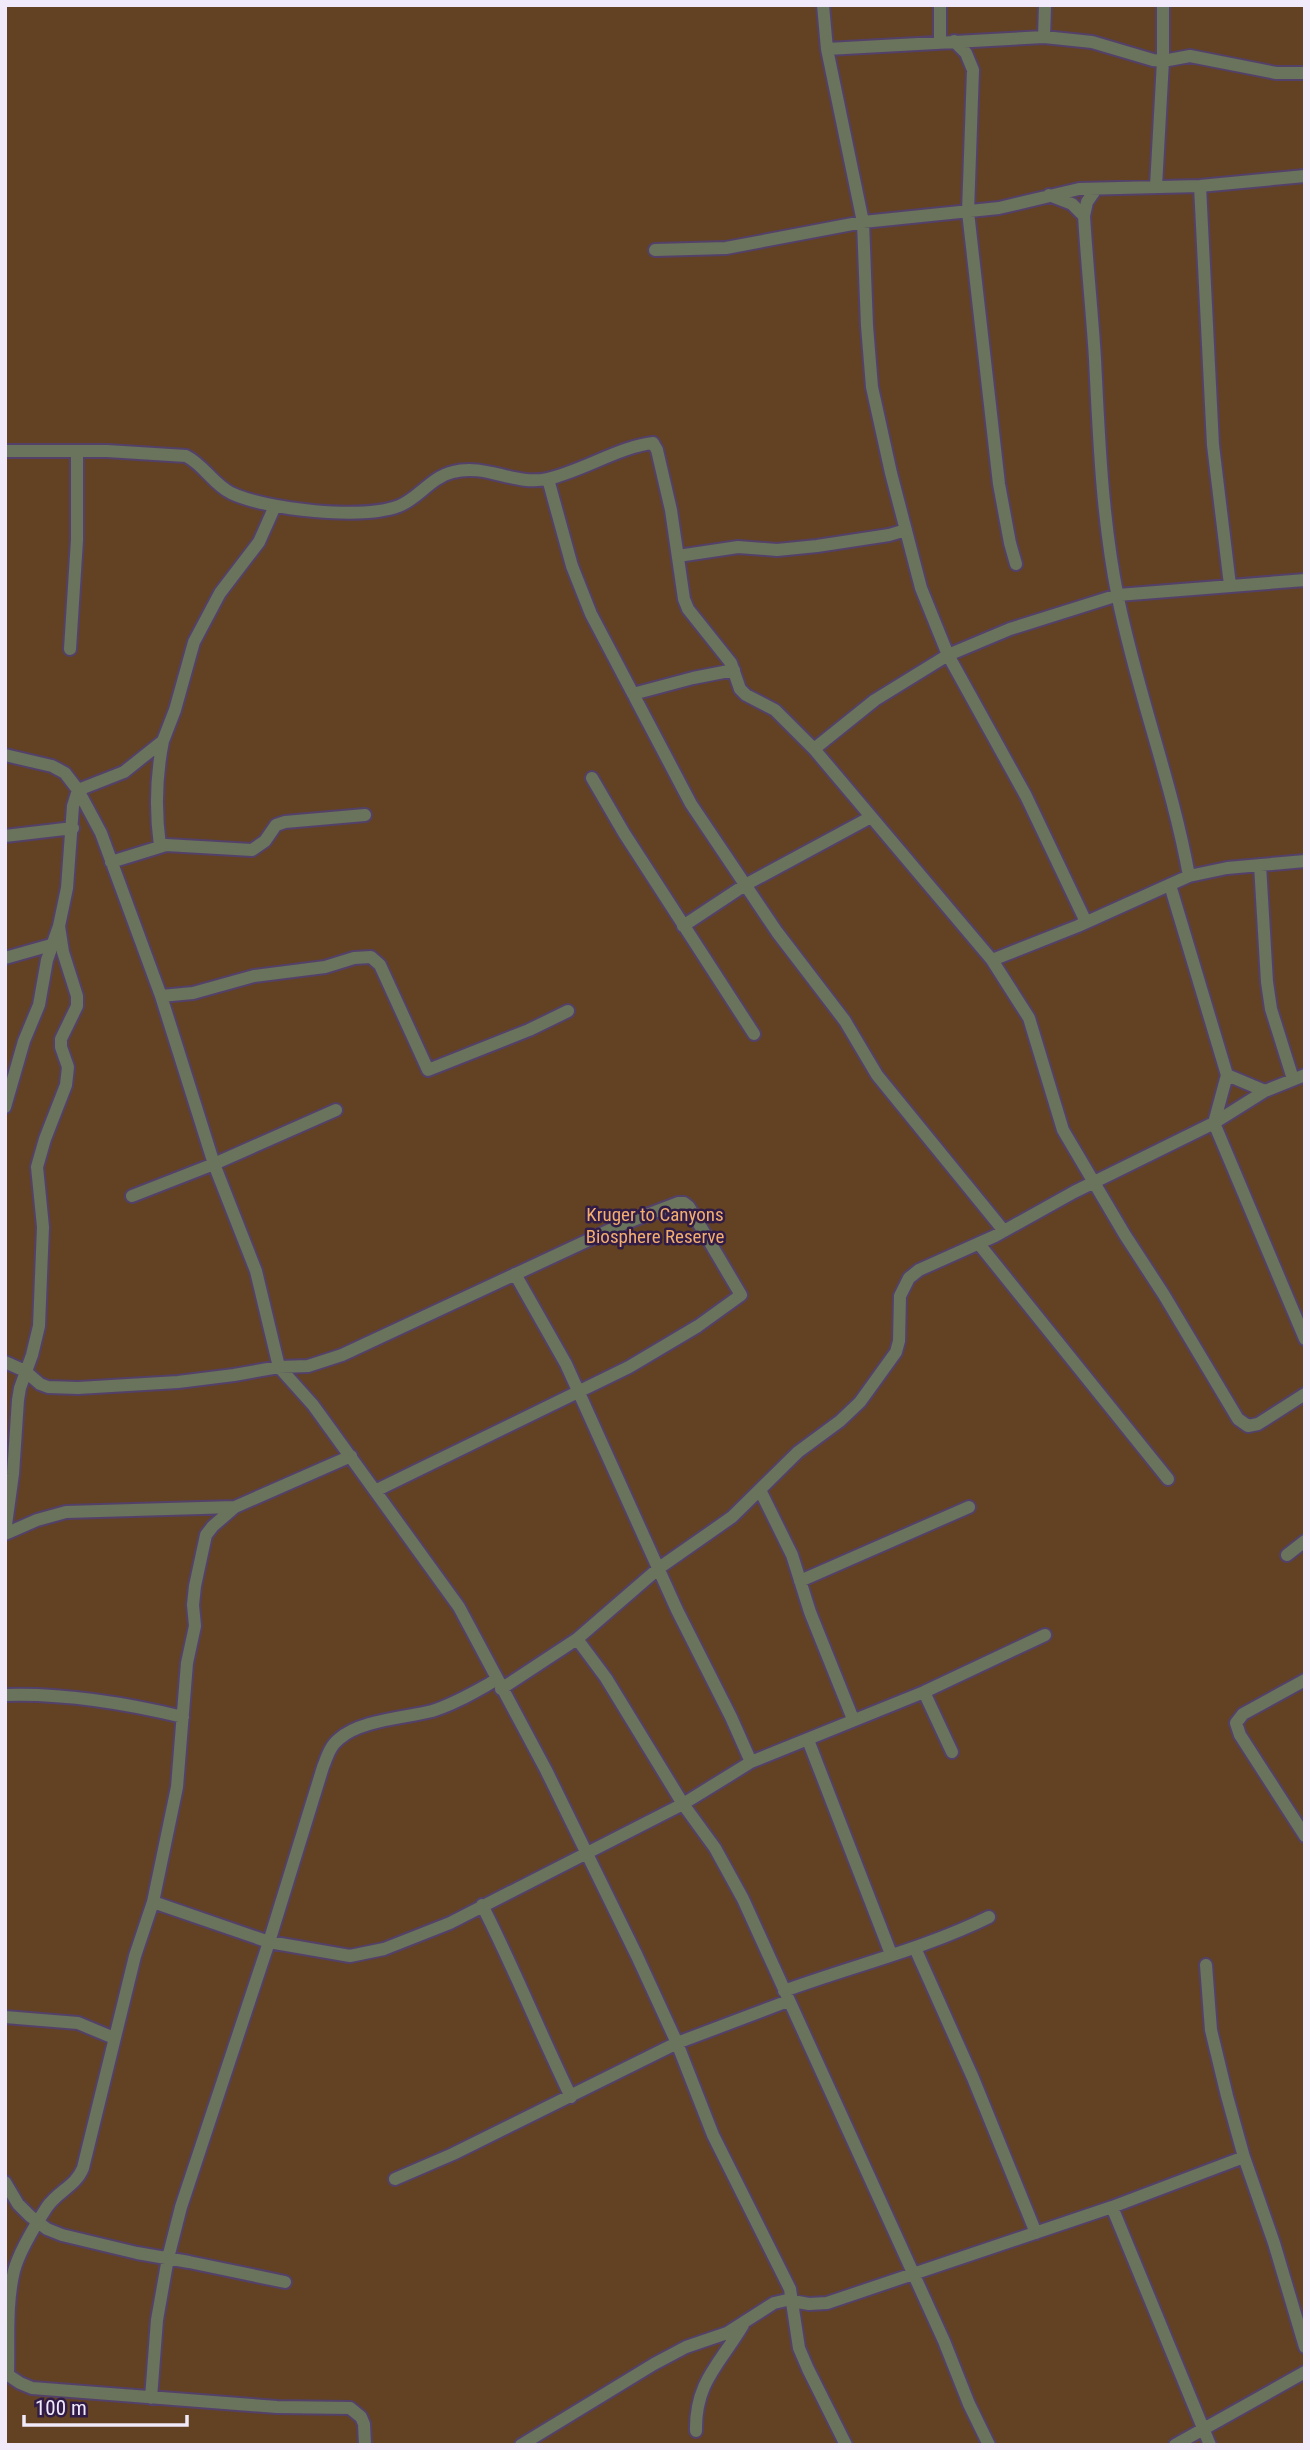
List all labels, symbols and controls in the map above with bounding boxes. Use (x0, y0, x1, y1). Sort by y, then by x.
park label: Kruger to Canyons Biosphere Reserve (586, 1203, 724, 1248)
scale bar (24, 2384, 187, 2428)
text: 100 m (35, 2396, 87, 2420)

